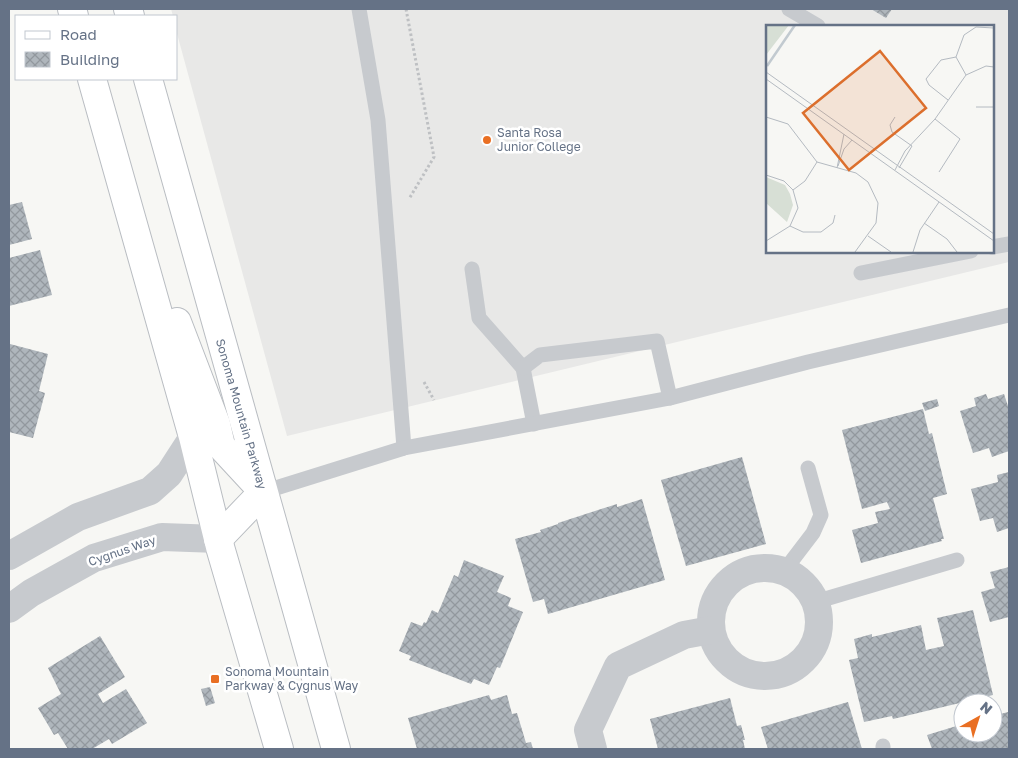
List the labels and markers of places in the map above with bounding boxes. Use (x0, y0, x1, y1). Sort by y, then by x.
place label: Santa Rosa Junior College (497, 125, 581, 154)
marker: Santa Rosa Junior College (481, 134, 493, 146)
place label: Sonoma Mountain Parkway & Cygnus Way (225, 664, 358, 693)
marker: Sonoma Mountain Parkway & Cygnus Way (209, 673, 221, 685)

